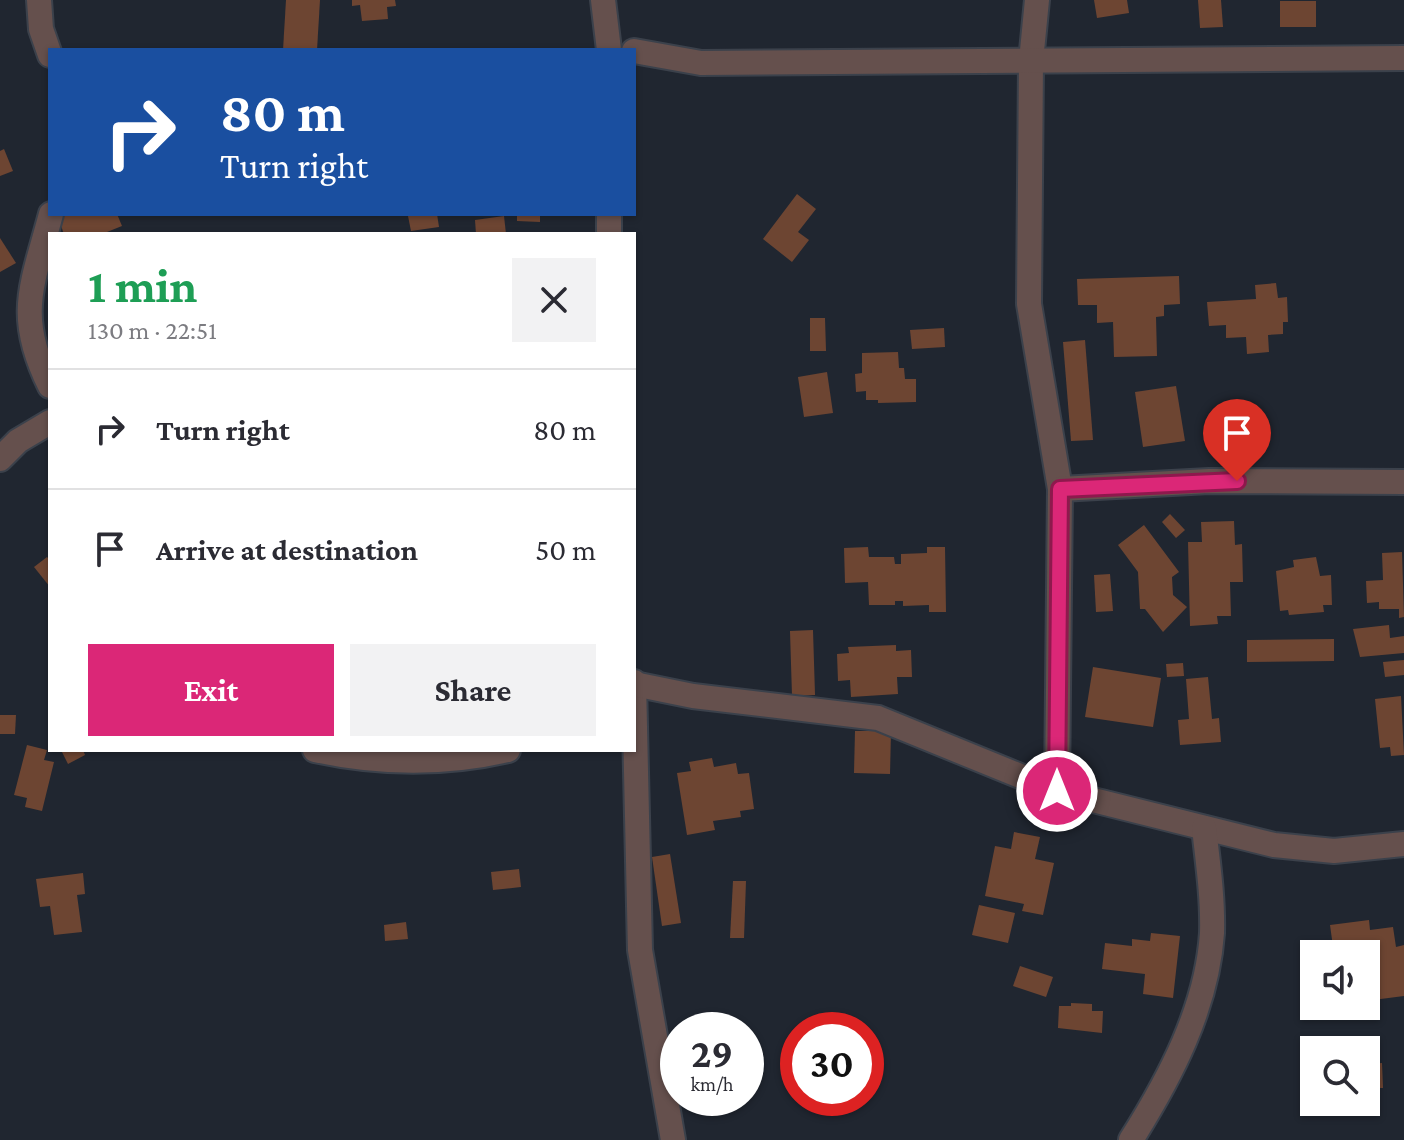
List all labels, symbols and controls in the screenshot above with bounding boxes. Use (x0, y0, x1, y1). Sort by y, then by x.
icon: right (88, 80, 192, 184)
text: 80 m (220, 81, 345, 143)
text: Turn right (220, 146, 368, 186)
button: close (512, 258, 596, 342)
text: 1 min (88, 259, 197, 312)
text: 130 m · 22:51 (88, 316, 217, 345)
pin (1203, 399, 1271, 481)
icon: right (88, 407, 132, 451)
icon: arrive (1215, 411, 1259, 455)
text: Turn right (156, 413, 290, 446)
text: 80 m (533, 413, 596, 446)
icon: arrive (88, 527, 132, 571)
text: Arrive at destination (156, 533, 418, 566)
text: 50 m (535, 533, 596, 566)
button: Exit (88, 644, 334, 736)
button: Share (350, 644, 596, 736)
position arrow (1015, 749, 1099, 833)
map controls (1300, 940, 1380, 1116)
button: sound (1300, 940, 1380, 1020)
speed limit sign: 30 (780, 1012, 884, 1116)
text: 29 (691, 1031, 733, 1076)
button: search (1300, 1036, 1380, 1116)
text: km/h (690, 1073, 734, 1095)

